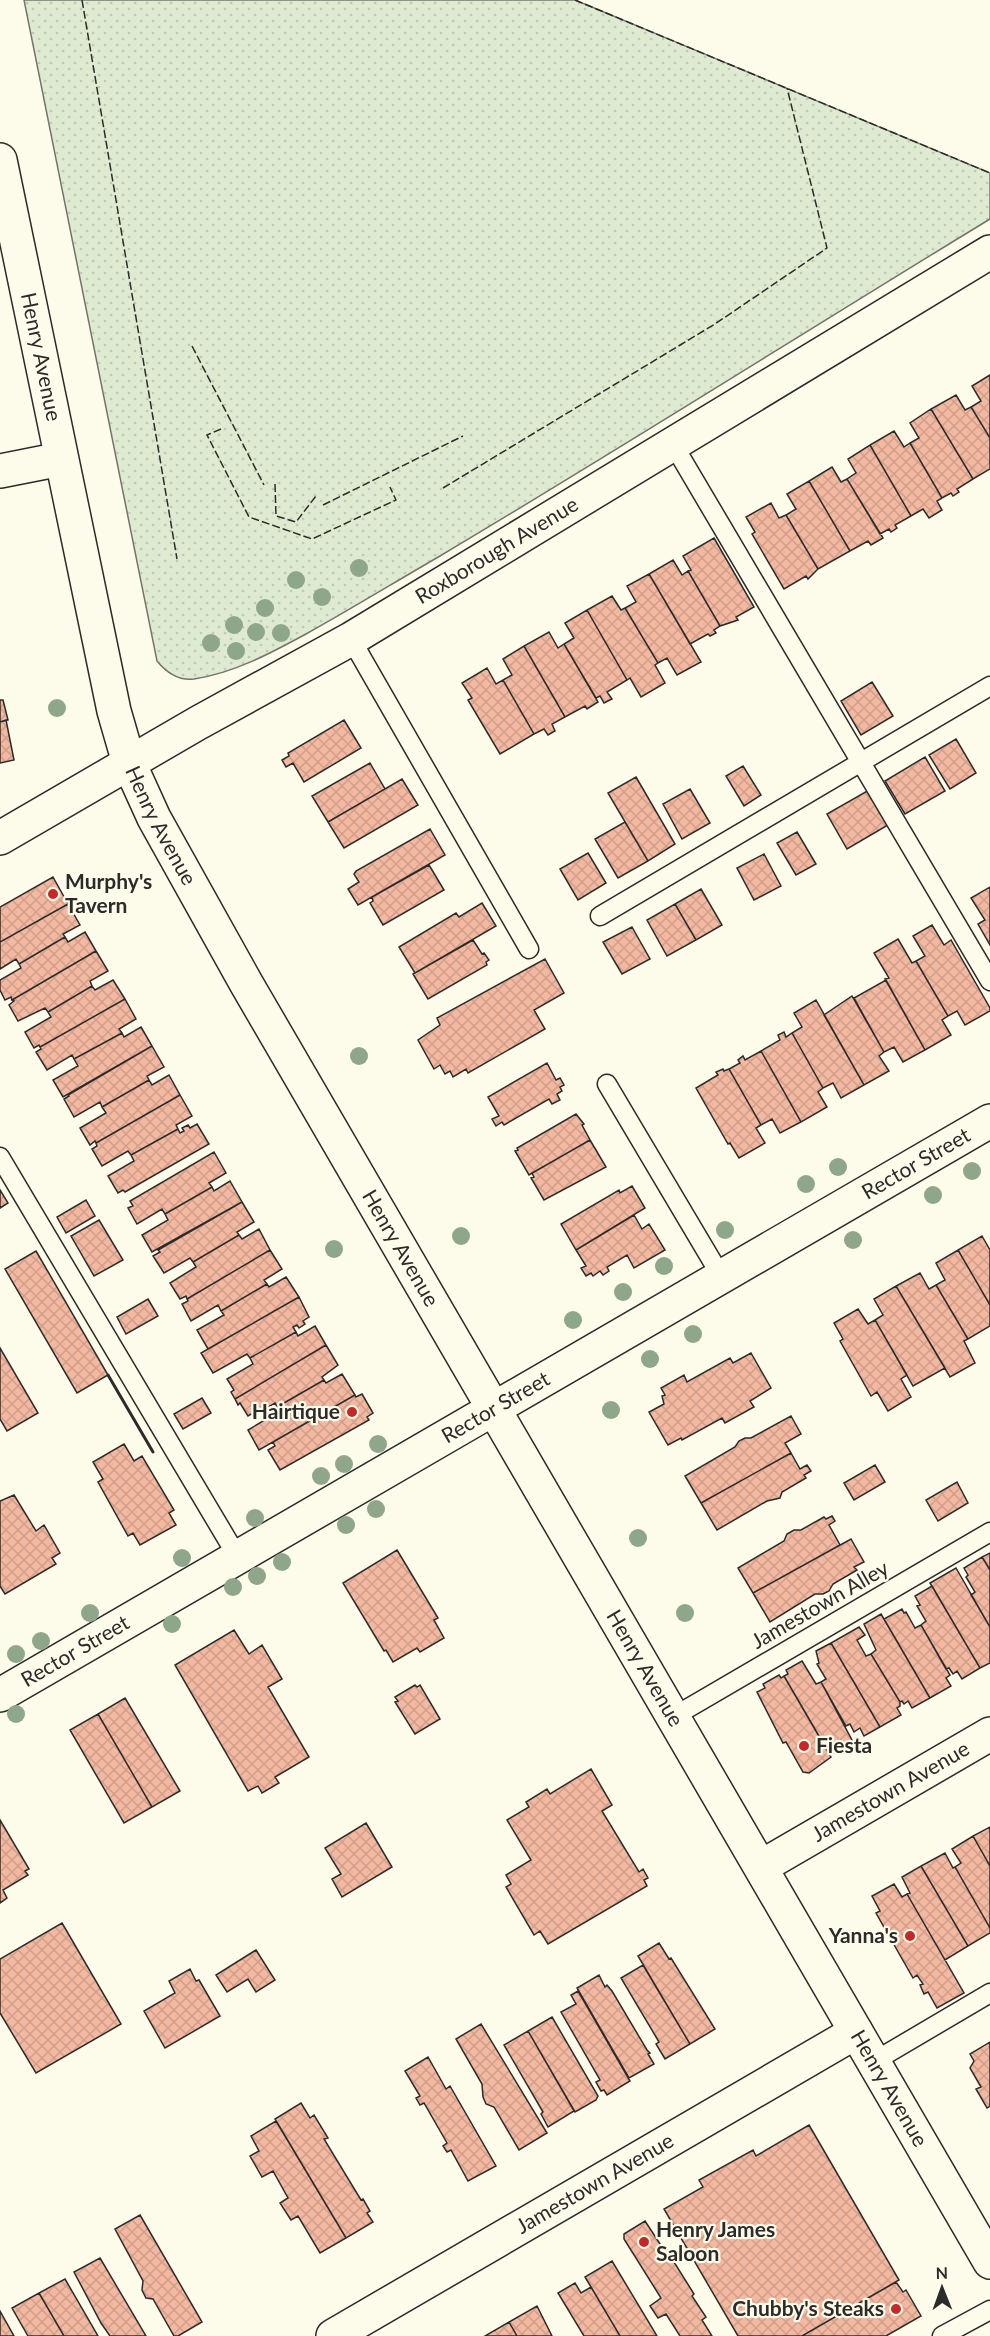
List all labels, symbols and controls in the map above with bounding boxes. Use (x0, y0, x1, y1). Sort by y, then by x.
street label: Henry Avenue (17, 290, 68, 423)
street label: Roxborough Avenue (410, 491, 582, 608)
street label: Henry Avenue (121, 762, 203, 889)
place label: Murphy's Tavern (65, 868, 152, 917)
marker: Murphy's Tavern (46, 887, 60, 901)
street label: Rector Street (857, 1121, 974, 1204)
street label: Henry Avenue (358, 1185, 445, 1310)
street label: Rector Street (436, 1365, 554, 1447)
place label: Hairtique (252, 1398, 340, 1423)
marker: Hairtique (345, 1405, 359, 1419)
street label: Jamestown Alley (746, 1554, 892, 1653)
street label: Henry Avenue (602, 1605, 690, 1730)
street label: Rector Street (16, 1609, 133, 1691)
place label: Fiesta (816, 1732, 872, 1757)
street label: Jamestown Avenue (807, 1735, 973, 1846)
marker: Fiesta (797, 1739, 811, 1753)
place label: Yanna's (828, 1922, 898, 1947)
marker: Yanna's (903, 1929, 917, 1943)
street label: Henry Avenue (847, 2025, 934, 2150)
street label: Jamestown Avenue (511, 2127, 677, 2238)
place label: Henry James Saloon (656, 2216, 775, 2265)
marker: Henry James Saloon (637, 2235, 651, 2249)
north arrow (912, 2258, 972, 2318)
text: N (935, 2263, 948, 2282)
place label: Chubby's Steaks (732, 2295, 884, 2320)
marker: Chubby's Steaks (889, 2302, 903, 2316)

